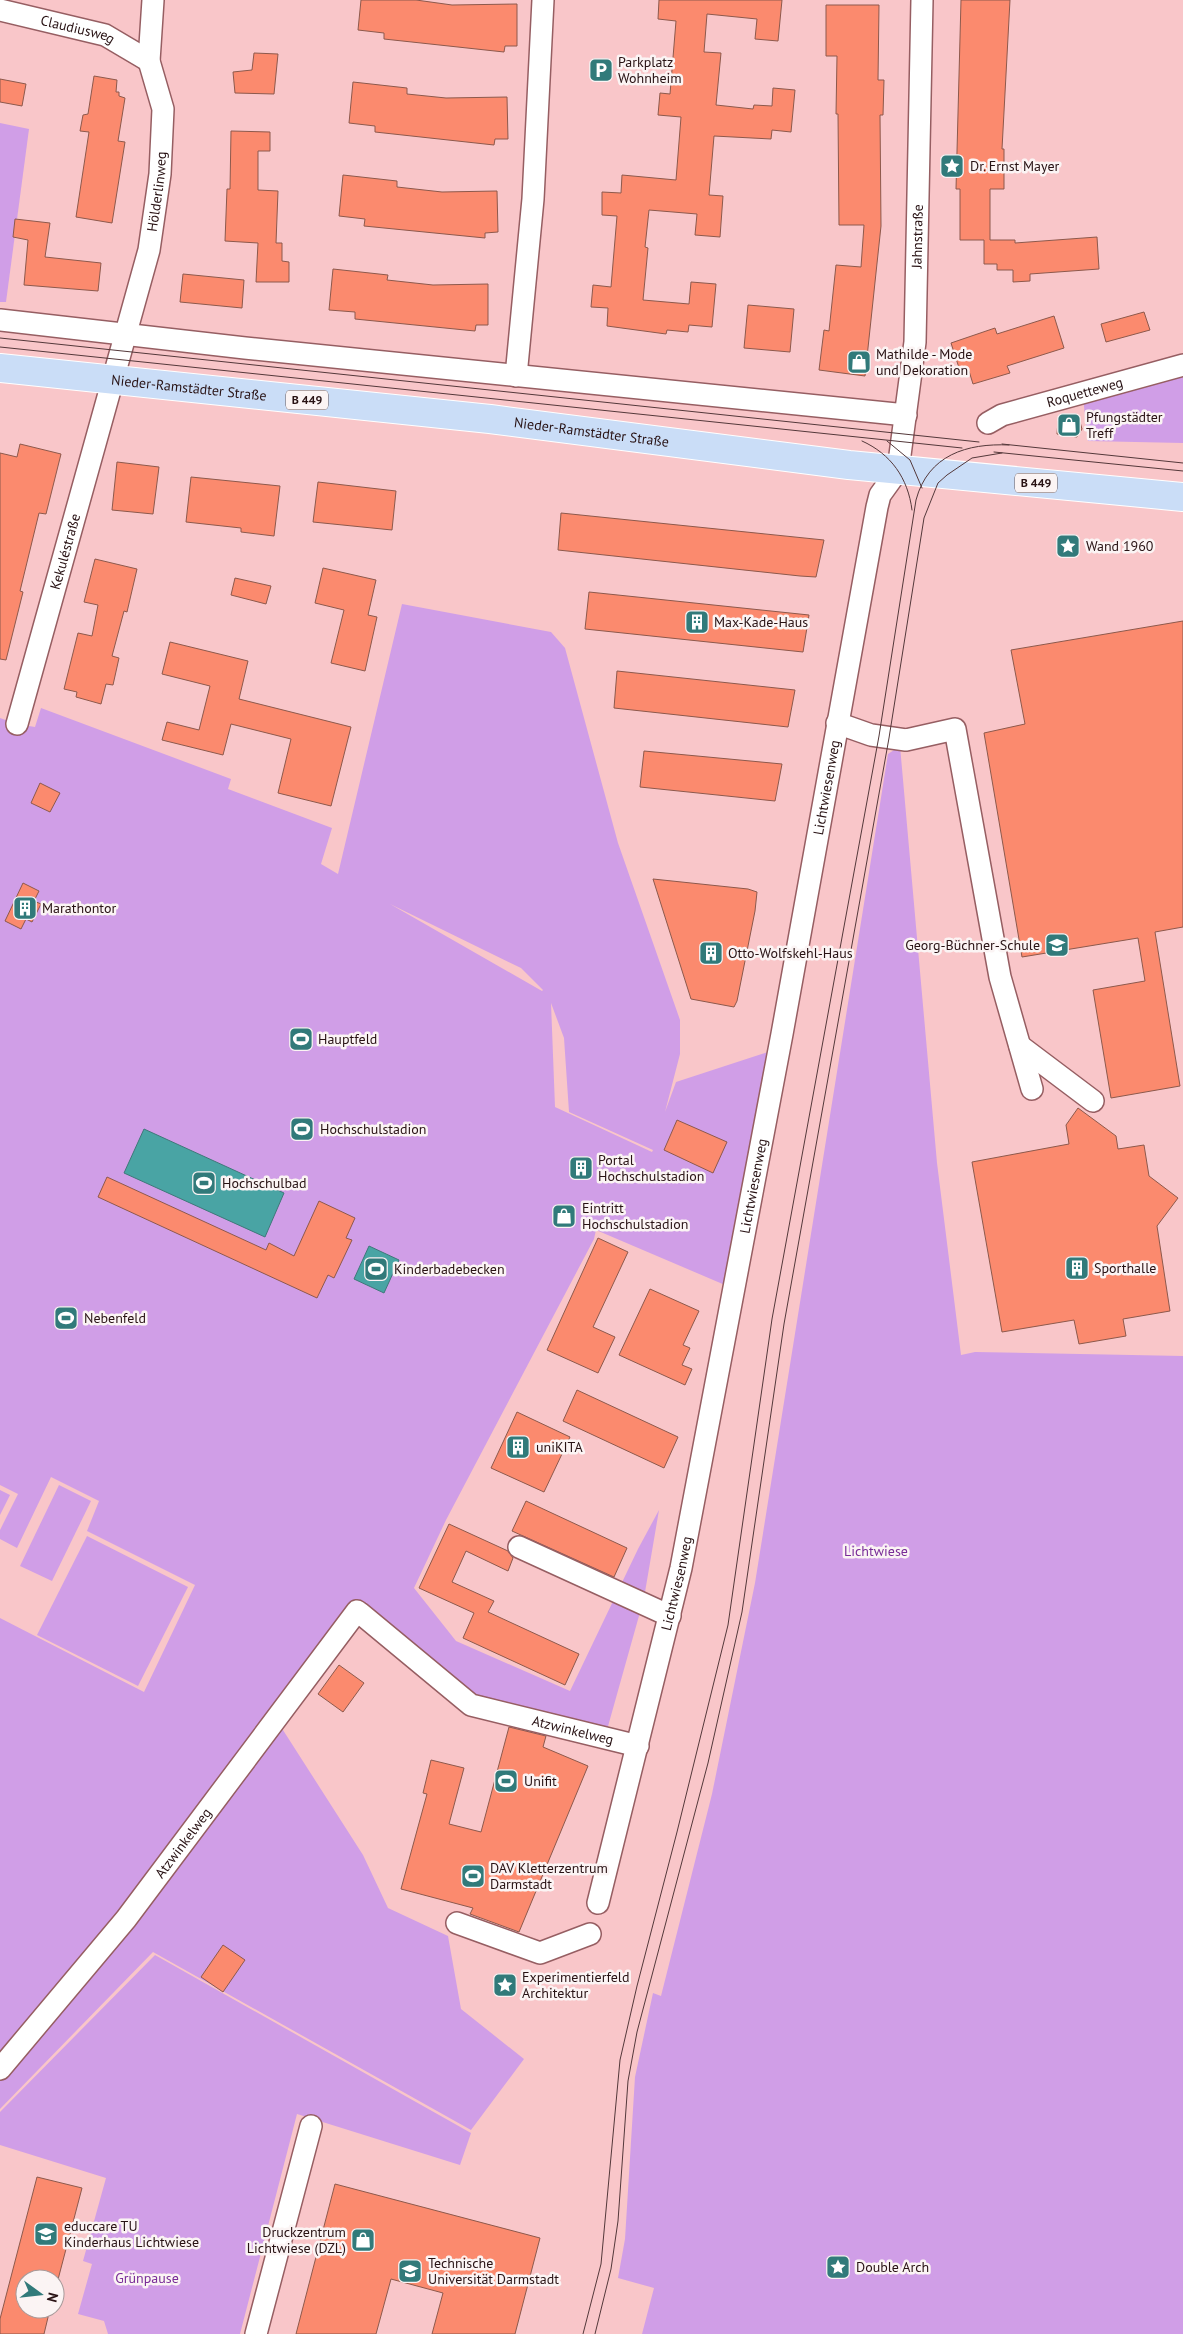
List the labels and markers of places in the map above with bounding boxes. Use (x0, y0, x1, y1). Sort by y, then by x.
place label: Parkplatz Wohnheim (618, 53, 682, 87)
parking icon: Parkplatz Wohnheim (588, 57, 614, 83)
place icon: Dr. Ernst Mayer (939, 153, 965, 179)
place label: Dr. Ernst Mayer (970, 157, 1060, 175)
place label: Mathilde - Mode und Dekoration (876, 345, 972, 379)
shop icon: Mathilde - Mode und Dekoration (846, 349, 872, 375)
place label: Pfungstädter Treff (1086, 408, 1163, 442)
shop icon: Pfungstädter Treff (1056, 412, 1082, 438)
place icon: Wand 1960 (1055, 533, 1081, 559)
place label: Wand 1960 (1086, 537, 1154, 555)
building icon: Max-Kade-Haus (684, 609, 710, 635)
place label: Max-Kade-Haus (714, 613, 808, 631)
building icon: Marathontor (12, 895, 38, 921)
place label: Marathontor (42, 899, 116, 917)
school or university icon: Georg-Büchner-Schule (1044, 932, 1070, 958)
place label: Georg-Büchner-Schule (905, 936, 1040, 954)
building icon: Otto-Wolfskehl-Haus (698, 940, 724, 966)
place label: Otto-Wolfskehl-Haus (728, 944, 853, 962)
sports icon: Hauptfeld (288, 1026, 314, 1052)
place label: Hauptfeld (318, 1030, 377, 1048)
sports icon: Hochschulstadion (289, 1116, 315, 1142)
place label: Hochschulstadion (320, 1120, 426, 1138)
place label: Portal Hochschulstadion (598, 1151, 704, 1185)
building icon: Portal Hochschulstadion (568, 1155, 594, 1181)
sports icon: Hochschulbad (191, 1170, 217, 1196)
place label: Hochschulbad (222, 1174, 306, 1192)
place label: Eintritt Hochschulstadion (582, 1199, 688, 1233)
shop icon: Eintritt Hochschulstadion (551, 1203, 577, 1229)
building icon: Sporthalle (1064, 1255, 1090, 1281)
sports icon: Kinderbadebecken (363, 1256, 389, 1282)
place label: Sporthalle (1094, 1259, 1156, 1277)
place label: Kinderbadebecken (394, 1260, 505, 1278)
sports icon: Nebenfeld (53, 1305, 79, 1331)
place label: Nebenfeld (84, 1309, 146, 1327)
building icon: uniKITA (505, 1434, 531, 1460)
place label: uniKITA (536, 1438, 583, 1456)
sports icon: Unifit (493, 1768, 519, 1794)
place label: Unifit (524, 1772, 557, 1790)
place label: DAV Kletterzentrum Darmstadt (490, 1859, 608, 1893)
sports icon: DAV Kletterzentrum Darmstadt (460, 1863, 486, 1889)
place label: Experimentierfeld Architektur (522, 1968, 629, 2002)
place icon: Experimentierfeld Architektur (492, 1972, 518, 1998)
place label: educcare TU Kinderhaus Lichtwiese (64, 2217, 199, 2251)
school or university icon: educcare TU Kinderhaus Lichtwiese (33, 2221, 59, 2247)
place label: Druckzentrum Lichtwiese (DZL) (247, 2223, 346, 2257)
shop icon: Druckzentrum Lichtwiese (DZL) (350, 2227, 376, 2253)
place label: Technische Universität Darmstadt (428, 2254, 559, 2288)
place icon: Double Arch (825, 2254, 851, 2280)
school or university icon: Technische Universität Darmstadt (397, 2258, 423, 2284)
place label: Double Arch (856, 2258, 929, 2276)

